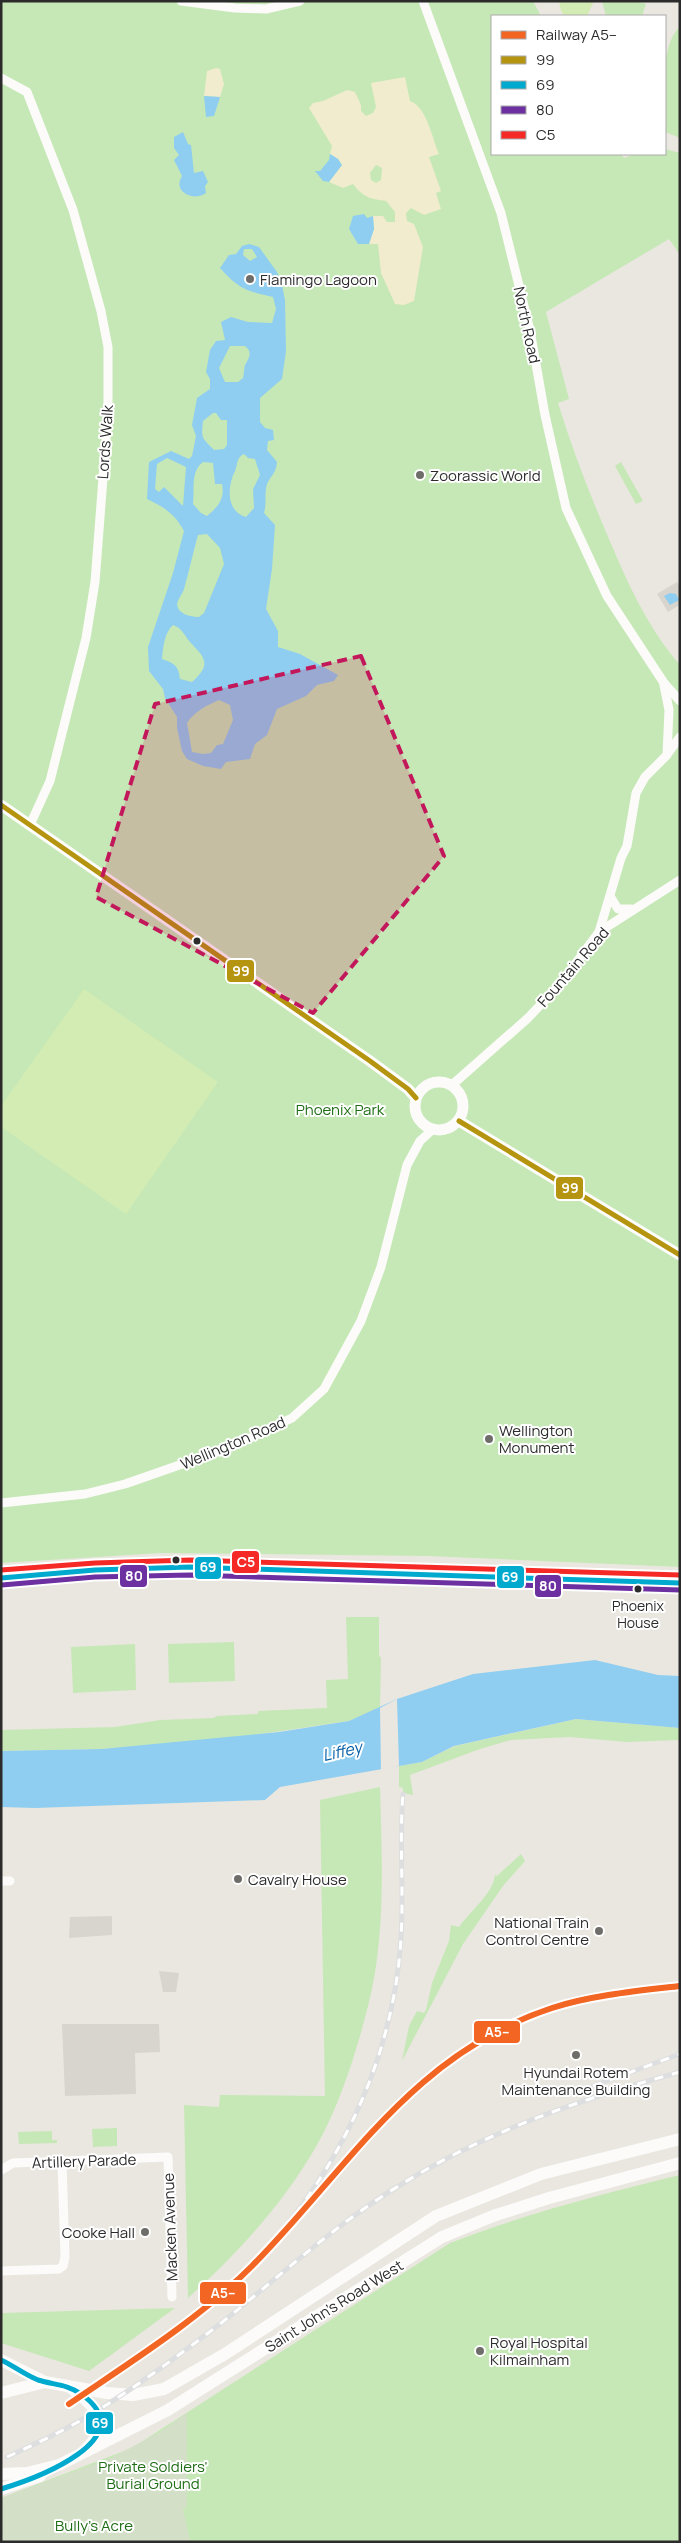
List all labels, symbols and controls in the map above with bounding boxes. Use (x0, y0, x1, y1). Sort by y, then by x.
legend (491, 15, 666, 155)
text: Railway A5-- (536, 24, 617, 45)
text: 99 (536, 49, 555, 70)
text: 69 (536, 74, 554, 95)
text: 80 (536, 99, 554, 120)
text: C5 (536, 124, 555, 145)
place label: Flamingo Lagoon (260, 269, 377, 290)
marker: Flamingo Lagoon (244, 273, 256, 285)
street label: North Road (509, 285, 545, 365)
street label: Lords Walk (92, 404, 118, 480)
place label: Zoorassic World (430, 465, 541, 486)
marker: Zoorassic World (414, 469, 426, 481)
street label: Fountain Road (532, 923, 614, 1011)
unlabelled marker (192, 936, 202, 946)
line badge: 99 (226, 959, 255, 983)
text: 99 (232, 961, 250, 980)
park label: Phoenix Park (296, 1099, 385, 1120)
line badge: 99 (555, 1176, 584, 1200)
text: 99 (561, 1178, 579, 1197)
street label: Wellington Road (177, 1411, 289, 1475)
place label: Wellington Monument (499, 1420, 574, 1458)
marker: Wellington Monument (483, 1433, 495, 1445)
line badge: C5 (231, 1550, 260, 1574)
text: C5 (237, 1552, 255, 1571)
unlabelled marker (171, 1555, 181, 1565)
line badge: 69 (194, 1556, 222, 1580)
text: 69 (199, 1557, 217, 1576)
line badge: 80 (119, 1564, 148, 1588)
line badge: 69 (496, 1565, 525, 1589)
text: 80 (125, 1566, 143, 1585)
text: 69 (501, 1567, 519, 1586)
line badge: 80 (534, 1574, 562, 1598)
text: 80 (539, 1576, 557, 1595)
marker: Phoenix House (633, 1584, 643, 1594)
place label: Phoenix House (612, 1596, 665, 1632)
water label: Liffey (320, 1735, 366, 1766)
place label: Cavalry House (248, 1869, 347, 1890)
marker: Cavalry House (232, 1873, 244, 1885)
place label: National Train Control Centre (486, 1912, 589, 1950)
marker: National Train Control Centre (593, 1925, 605, 1937)
line badge: A5-- (473, 2020, 521, 2044)
text: A5-- (484, 2022, 510, 2041)
marker: Hyundai Rotem Maintenance Building (570, 2049, 582, 2061)
place label: Hyundai Rotem Maintenance Building (502, 2062, 650, 2100)
street label: Artillery Parade (31, 2149, 137, 2173)
street label: Macken Avenue (158, 2172, 182, 2282)
place label: Cooke Hall (62, 2222, 135, 2243)
marker: Cooke Hall (139, 2226, 151, 2238)
street label: Saint John's Road West (261, 2255, 407, 2357)
line badge: A5-- (199, 2281, 247, 2305)
text: A5-- (210, 2283, 236, 2302)
place label: Royal Hospital Kilmainham (490, 2332, 588, 2370)
marker: Royal Hospital Kilmainham (474, 2345, 486, 2357)
line badge: 69 (85, 2411, 114, 2435)
text: 69 (91, 2413, 109, 2432)
park label: Private Soldiers' Burial Ground (98, 2456, 208, 2494)
park label: Bully's Acre (55, 2515, 133, 2536)

